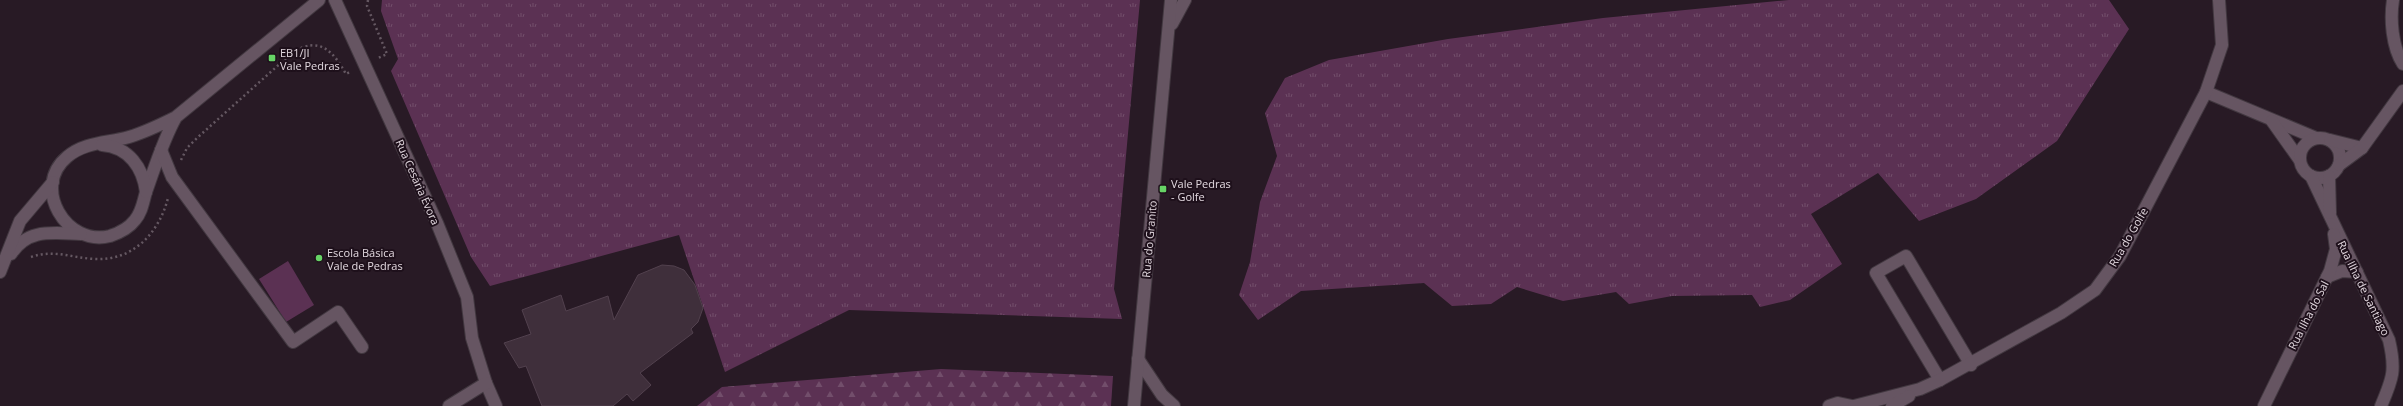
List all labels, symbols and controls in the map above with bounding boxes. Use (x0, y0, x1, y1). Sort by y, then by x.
place label: EB1/JI Vale Pedras (280, 45, 340, 73)
marker: EB1/JI Vale Pedras (267, 53, 277, 63)
street label: Rua Cesária Évora (392, 137, 444, 227)
place label: Vale Pedras - Golfe (1171, 176, 1231, 204)
marker: Vale Pedras - Golfe (1158, 184, 1168, 194)
street label: Rua do Granito (1138, 199, 1160, 278)
street label: Rua do Golfe (2105, 205, 2151, 269)
street label: Rua Ilha de Santiago (2334, 238, 2394, 338)
place label: Escola Básica Vale de Pedras (327, 245, 403, 273)
marker: Escola Básica Vale de Pedras (314, 253, 324, 263)
street label: Rua Ilha do Sal (2284, 278, 2332, 352)

